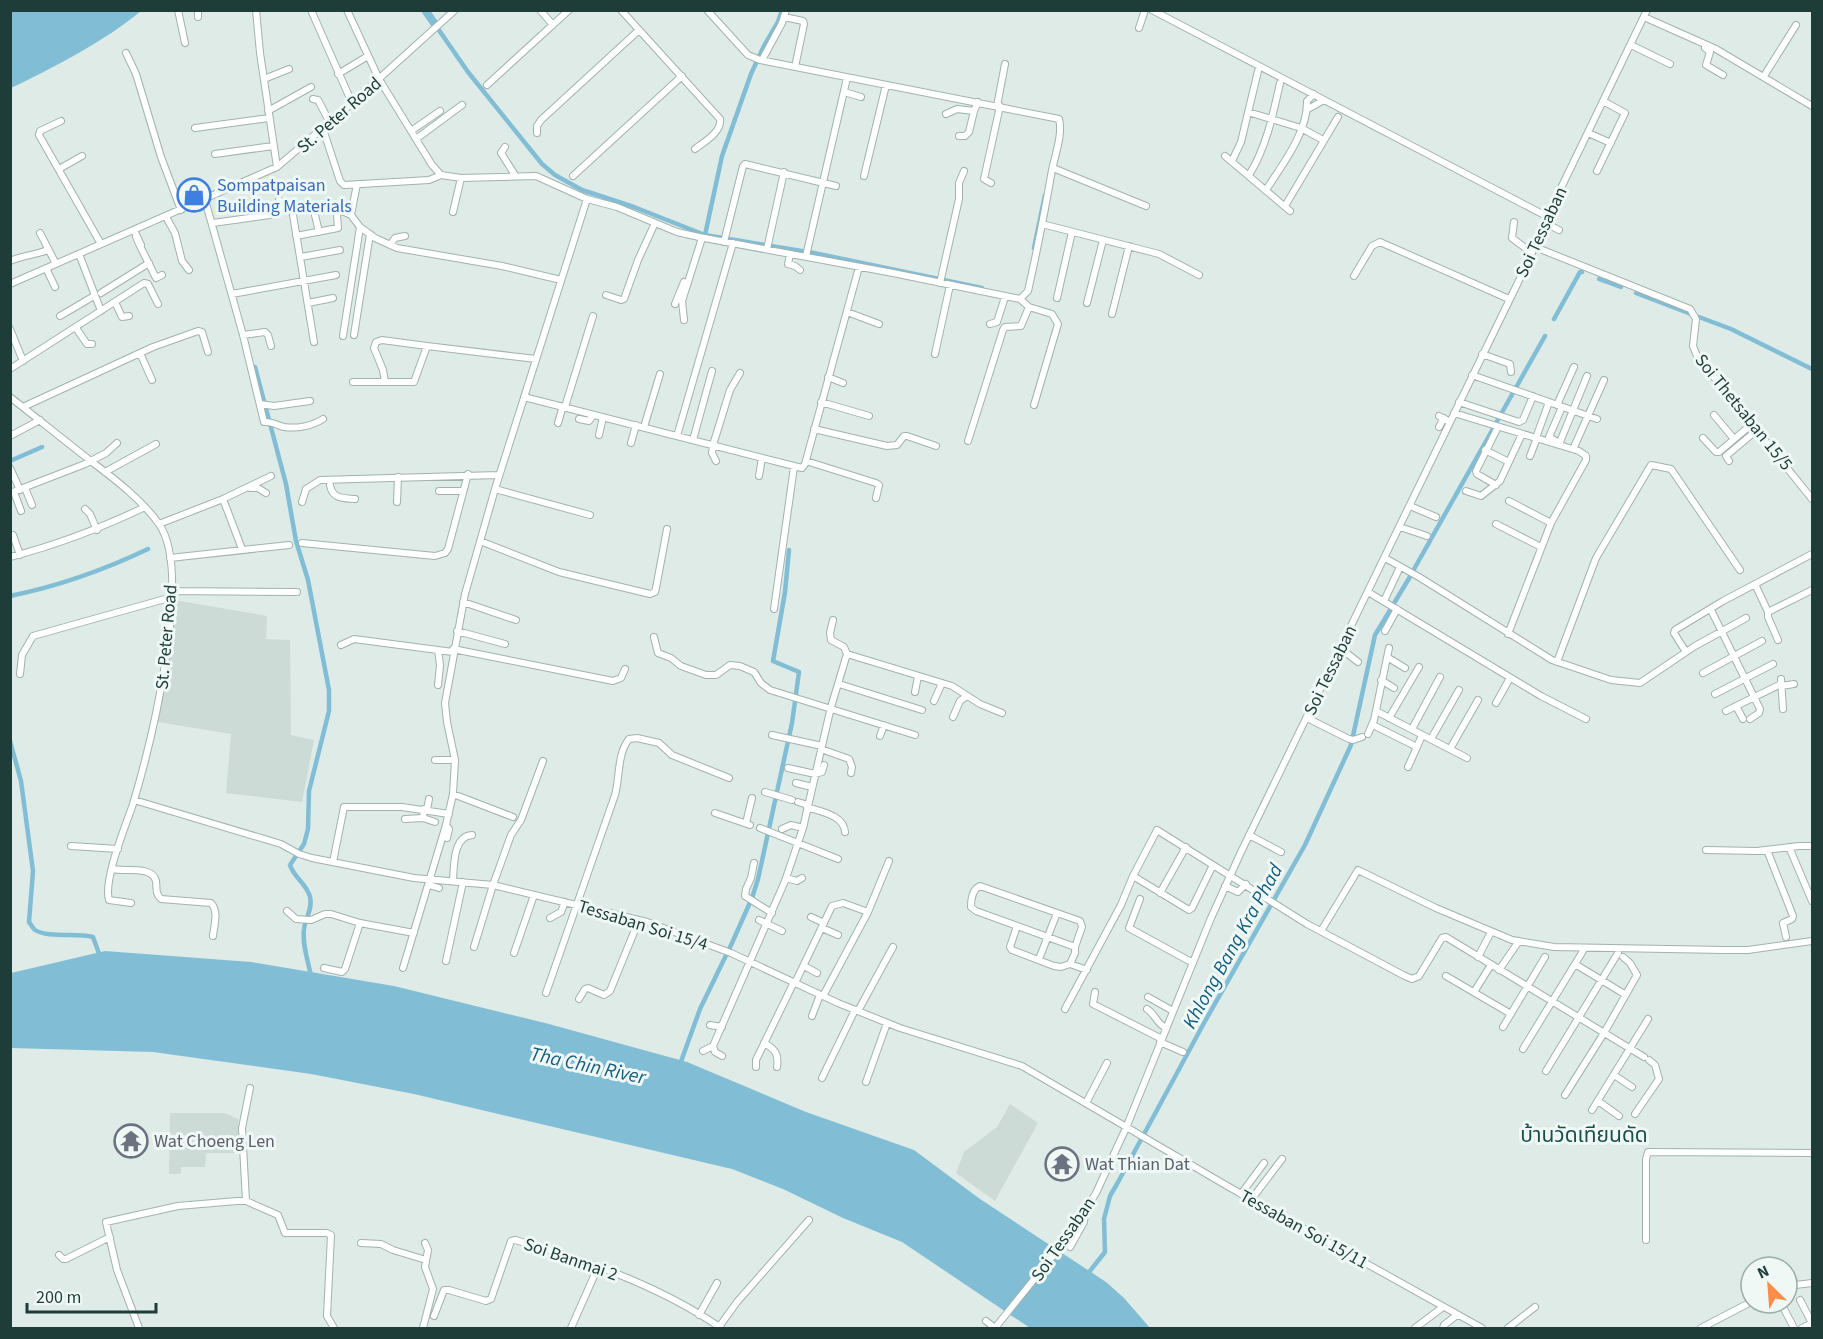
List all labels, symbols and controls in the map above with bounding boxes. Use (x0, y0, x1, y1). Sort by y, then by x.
street label: St. Peter Road (291, 71, 387, 159)
place label: Sompatpaisan Building Materials (217, 173, 352, 219)
shop icon: Sompatpaisan Building Materials (176, 177, 212, 213)
street label: Soi Tessaban (1510, 183, 1573, 282)
street label: Soi Thetsaban 15/5 (1689, 349, 1798, 476)
street label: St. Peter Road (149, 584, 184, 691)
street label: Soi Tessaban (1298, 621, 1363, 720)
water label: Khlong Bang Kra Phad (1176, 858, 1290, 1034)
street label: Tessaban Soi 15/4 (575, 894, 711, 957)
water label: Tha Chin River (528, 1040, 649, 1092)
district label: บ้านวัดเทียนดัด (1520, 1120, 1648, 1150)
temple icon: Wat Choeng Len (113, 1123, 149, 1159)
place label: Wat Choeng Len (154, 1129, 275, 1154)
temple icon: Wat Thian Dat (1044, 1146, 1080, 1182)
place label: Wat Thian Dat (1085, 1152, 1190, 1177)
street label: Tessaban Soi 15/11 (1235, 1184, 1372, 1275)
street label: Soi Tessaban (1025, 1192, 1102, 1286)
street label: Soi Banmai 2 (520, 1232, 621, 1287)
north arrow (1739, 1255, 1799, 1315)
text: N (1754, 1260, 1773, 1285)
scale bar (27, 1276, 156, 1314)
text: 200 m (36, 1285, 81, 1310)

